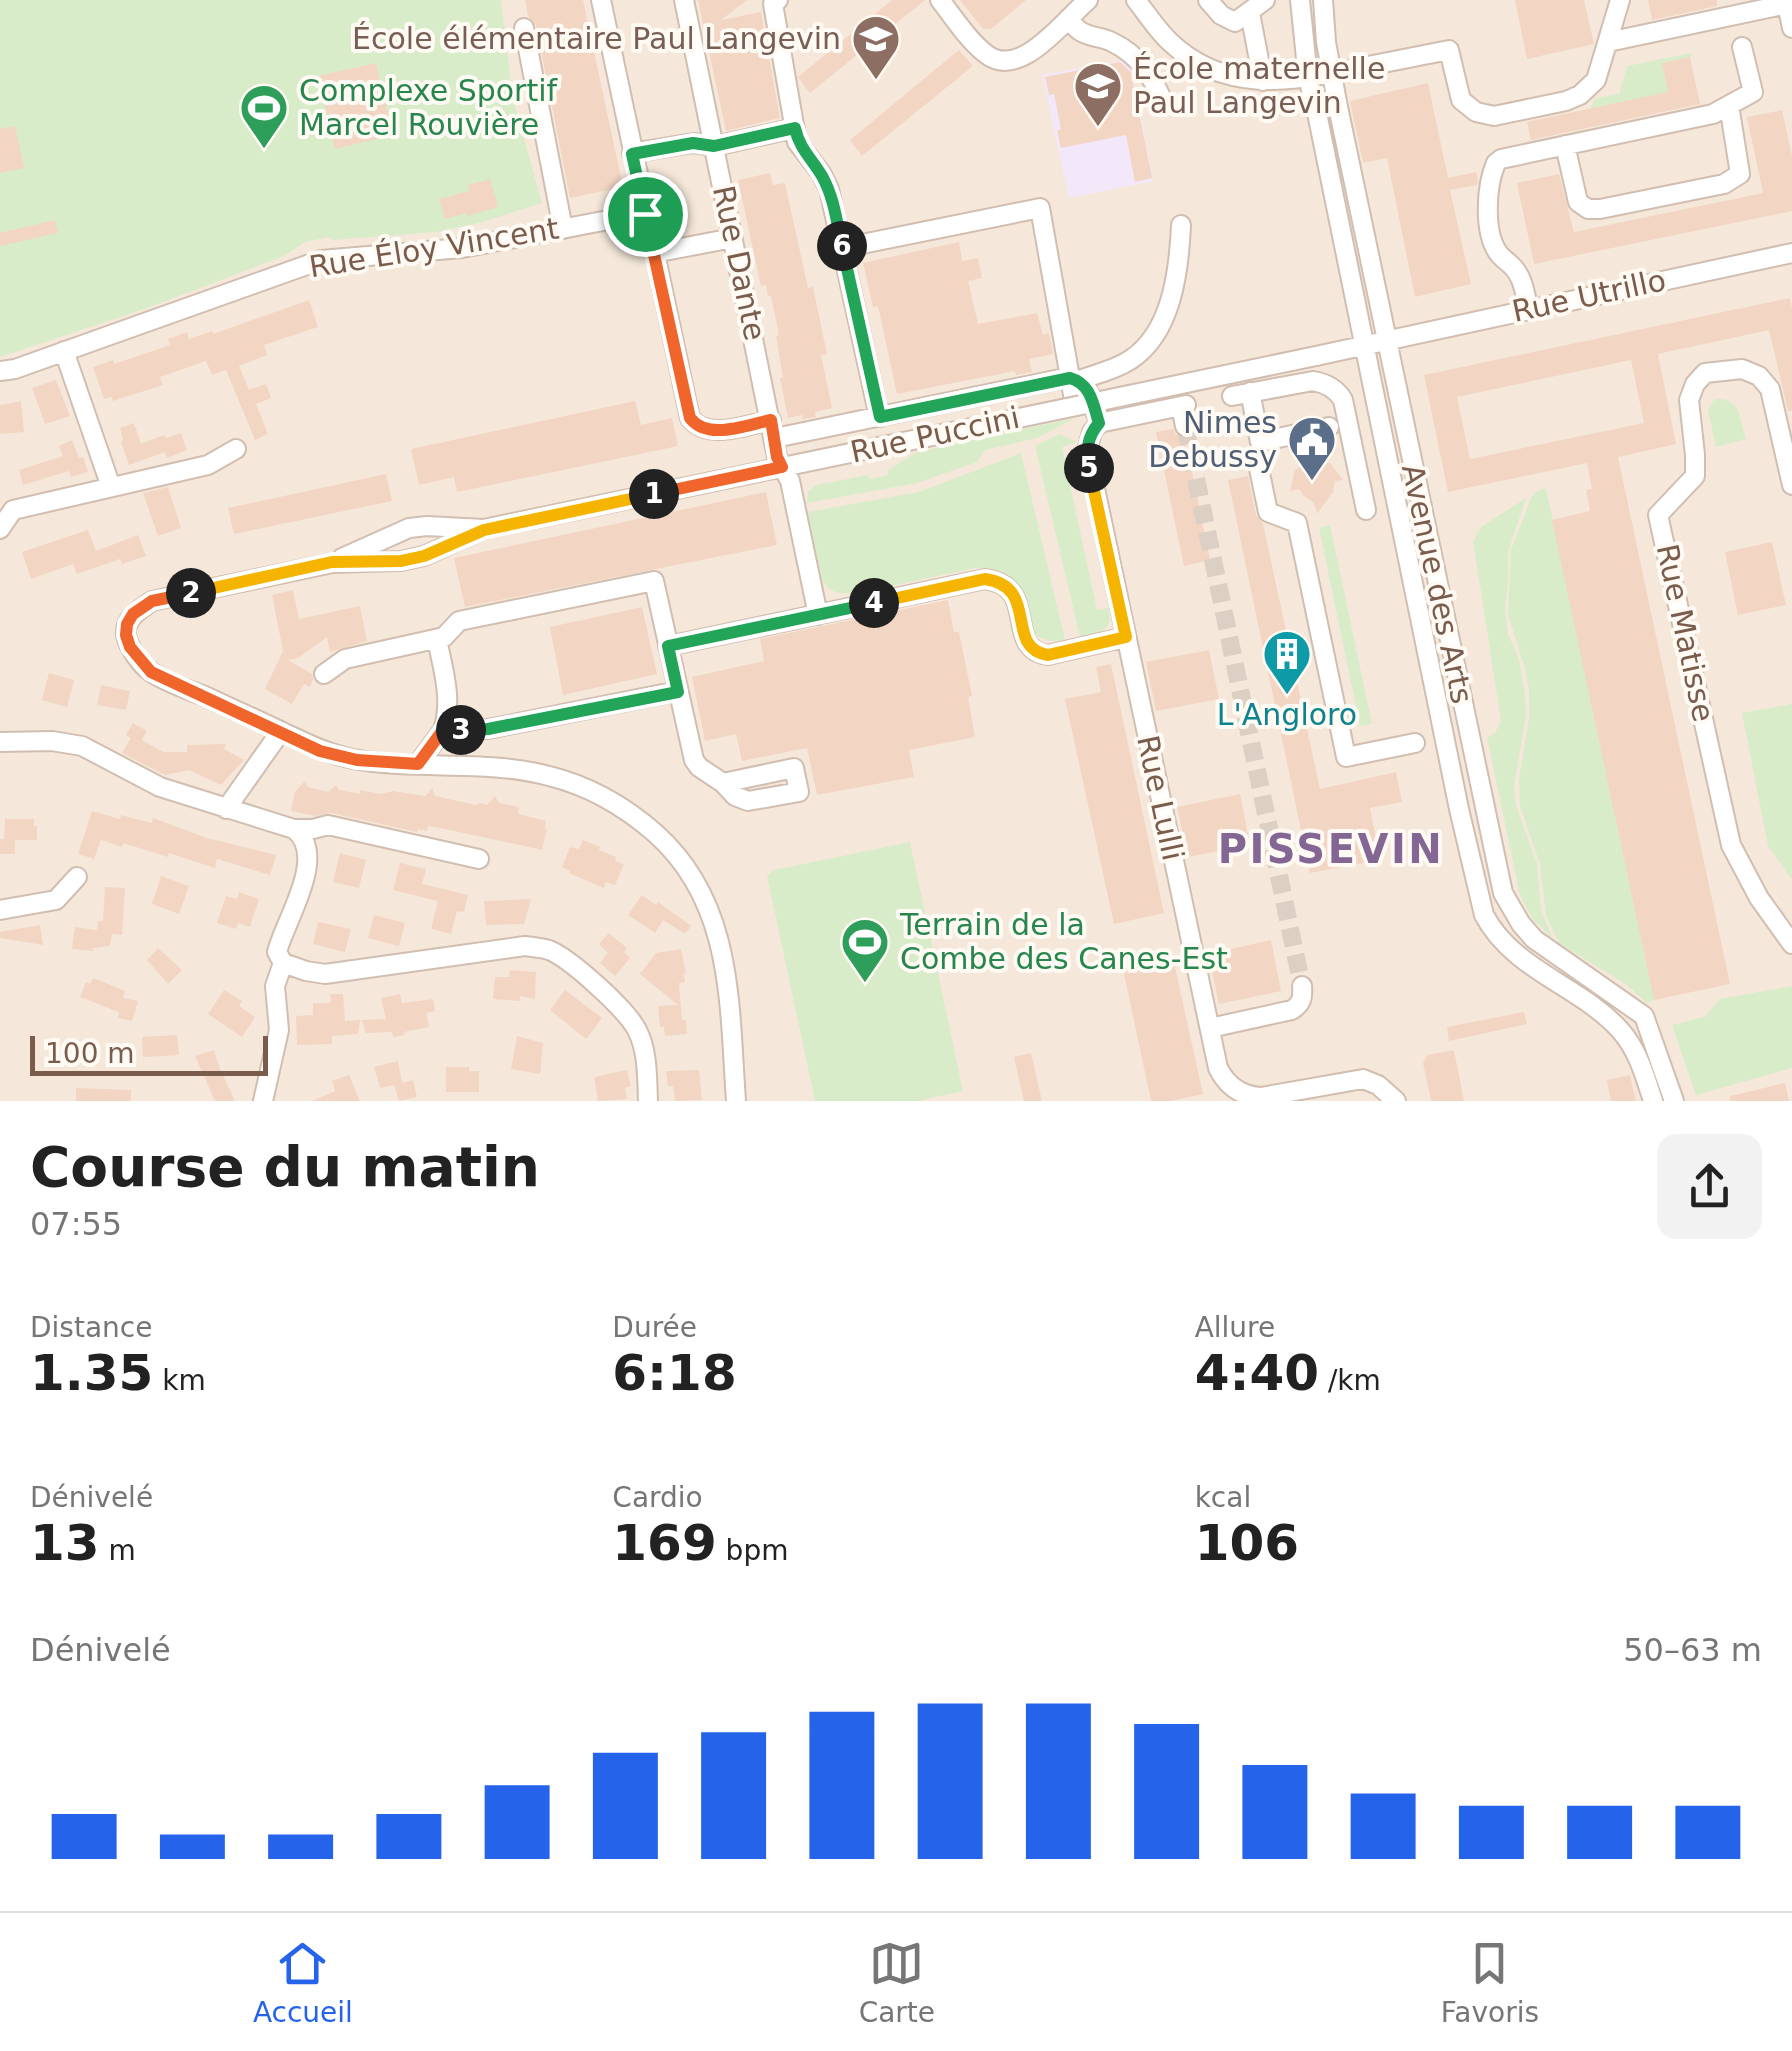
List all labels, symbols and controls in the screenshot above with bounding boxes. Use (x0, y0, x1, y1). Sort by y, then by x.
school or university icon: École élémentaire Paul Langevin (850, 13, 902, 81)
place label: École élémentaire Paul Langevin (352, 21, 841, 56)
place label: École maternelle Paul Langevin (1133, 51, 1385, 120)
school or university icon: École maternelle Paul Langevin (1072, 60, 1124, 128)
place label: Complexe Sportif Marcel Rouvière (299, 73, 559, 142)
sports icon: Complexe Sportif Marcel Rouvière (238, 82, 290, 150)
pin (603, 172, 688, 257)
street label: Rue Dante (706, 182, 773, 343)
icon: arrive (618, 187, 673, 242)
street label: Rue Éloy Vincent (307, 210, 562, 285)
pin: 6 (817, 221, 867, 271)
text: 6 (832, 229, 852, 262)
street label: Rue Utrillo (1509, 262, 1669, 329)
street label: Rue Puccini (847, 400, 1023, 469)
place label: Nimes Debussy (1148, 405, 1277, 474)
public building icon: Nimes Debussy (1286, 414, 1338, 482)
pin: 5 (1064, 443, 1114, 493)
text: 5 (1079, 451, 1099, 484)
street label: Avenue des Arts (1395, 461, 1480, 707)
pin: 1 (629, 469, 679, 519)
text: 1 (644, 477, 664, 510)
street label: Rue Matisse (1650, 541, 1721, 725)
pin: 2 (166, 568, 216, 618)
text: 2 (181, 576, 201, 609)
pin: 4 (849, 578, 899, 628)
text: 4 (864, 586, 884, 619)
building icon: L'Angloro (1261, 628, 1313, 696)
place label: L'Angloro (1217, 697, 1357, 732)
pin: 3 (436, 705, 486, 755)
text: 3 (451, 713, 471, 746)
street label: Rue Lulli (1130, 732, 1191, 864)
district label: PISSEVIN (1218, 826, 1444, 872)
place label: Terrain de la Combe des Canes-Est (899, 907, 1228, 976)
sports icon: Terrain de la Combe des Canes-Est (839, 916, 891, 984)
scale bar (30, 1031, 268, 1076)
text: 100 m (45, 1037, 135, 1070)
button: share (1657, 1134, 1762, 1239)
text: Course du matin (30, 1135, 540, 1199)
text: 07:55 (30, 1205, 122, 1243)
text: Distance (30, 1311, 152, 1344)
text: Durée (612, 1311, 697, 1344)
text: Allure (1195, 1311, 1275, 1344)
text: 1.35 (30, 1344, 153, 1402)
text: 6:18 (612, 1344, 737, 1402)
text: 4:40 (1195, 1344, 1319, 1402)
text: km (153, 1364, 206, 1397)
text: /km (1319, 1364, 1381, 1397)
text: Dénivelé (30, 1481, 153, 1514)
text: Cardio (612, 1481, 703, 1514)
text: kcal (1195, 1481, 1251, 1514)
text: 13 (30, 1514, 100, 1572)
text: 169 (612, 1514, 717, 1572)
text: 106 (1195, 1514, 1299, 1572)
text: m (100, 1534, 136, 1567)
text: bpm (717, 1534, 788, 1567)
text: Dénivelé (30, 1631, 171, 1669)
text: 50–63 m (1623, 1631, 1762, 1669)
tab: Accueil (253, 1936, 353, 2029)
tab: Carte (859, 1936, 935, 2029)
tab: Favoris (1441, 1936, 1539, 2029)

